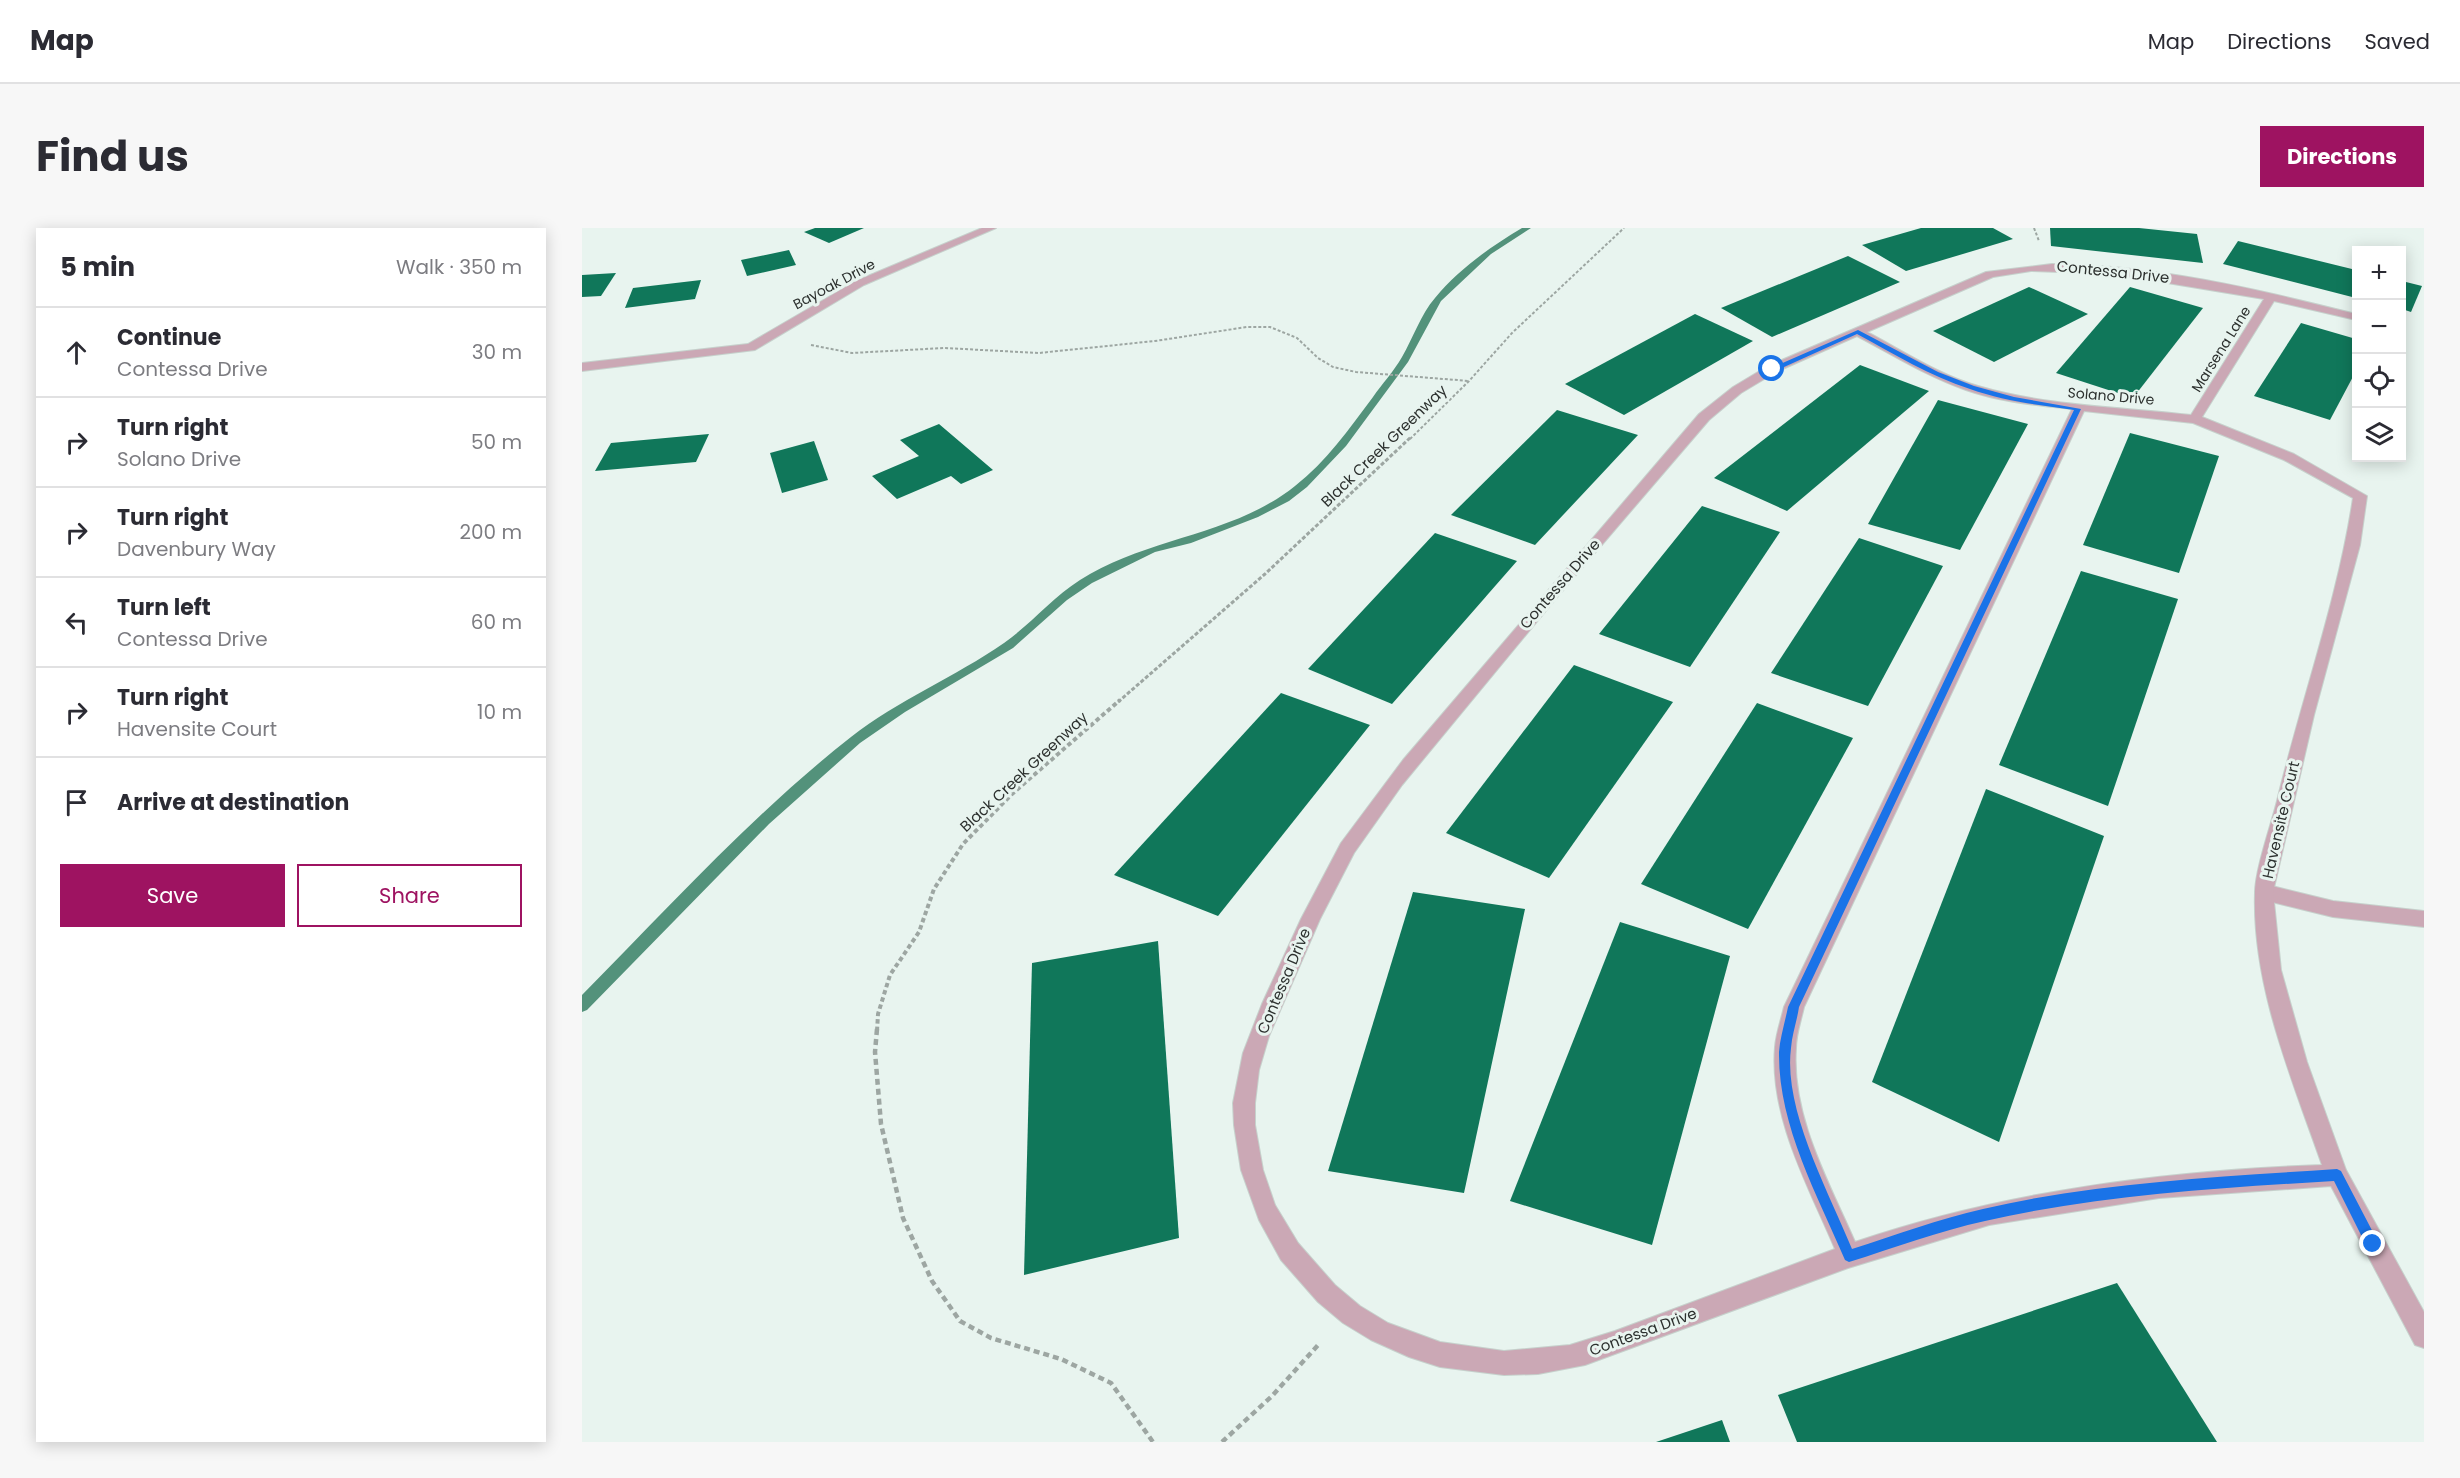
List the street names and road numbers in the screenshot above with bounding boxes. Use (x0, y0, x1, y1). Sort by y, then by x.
street label: Bayoak Drive (789, 254, 879, 314)
street label: Contessa Drive (2056, 255, 2170, 288)
street label: Marsena Lane (2187, 302, 2256, 396)
street label: Black Creek Greenway (1316, 379, 1452, 511)
street label: Solano Drive (2067, 382, 2155, 410)
street label: Contessa Drive (1515, 534, 1605, 633)
street label: Black Creek Greenway (955, 706, 1093, 837)
street label: Havensite Court (2257, 759, 2304, 881)
street label: Contessa Drive (1252, 925, 1315, 1037)
street label: Contessa Drive (1586, 1302, 1699, 1361)

